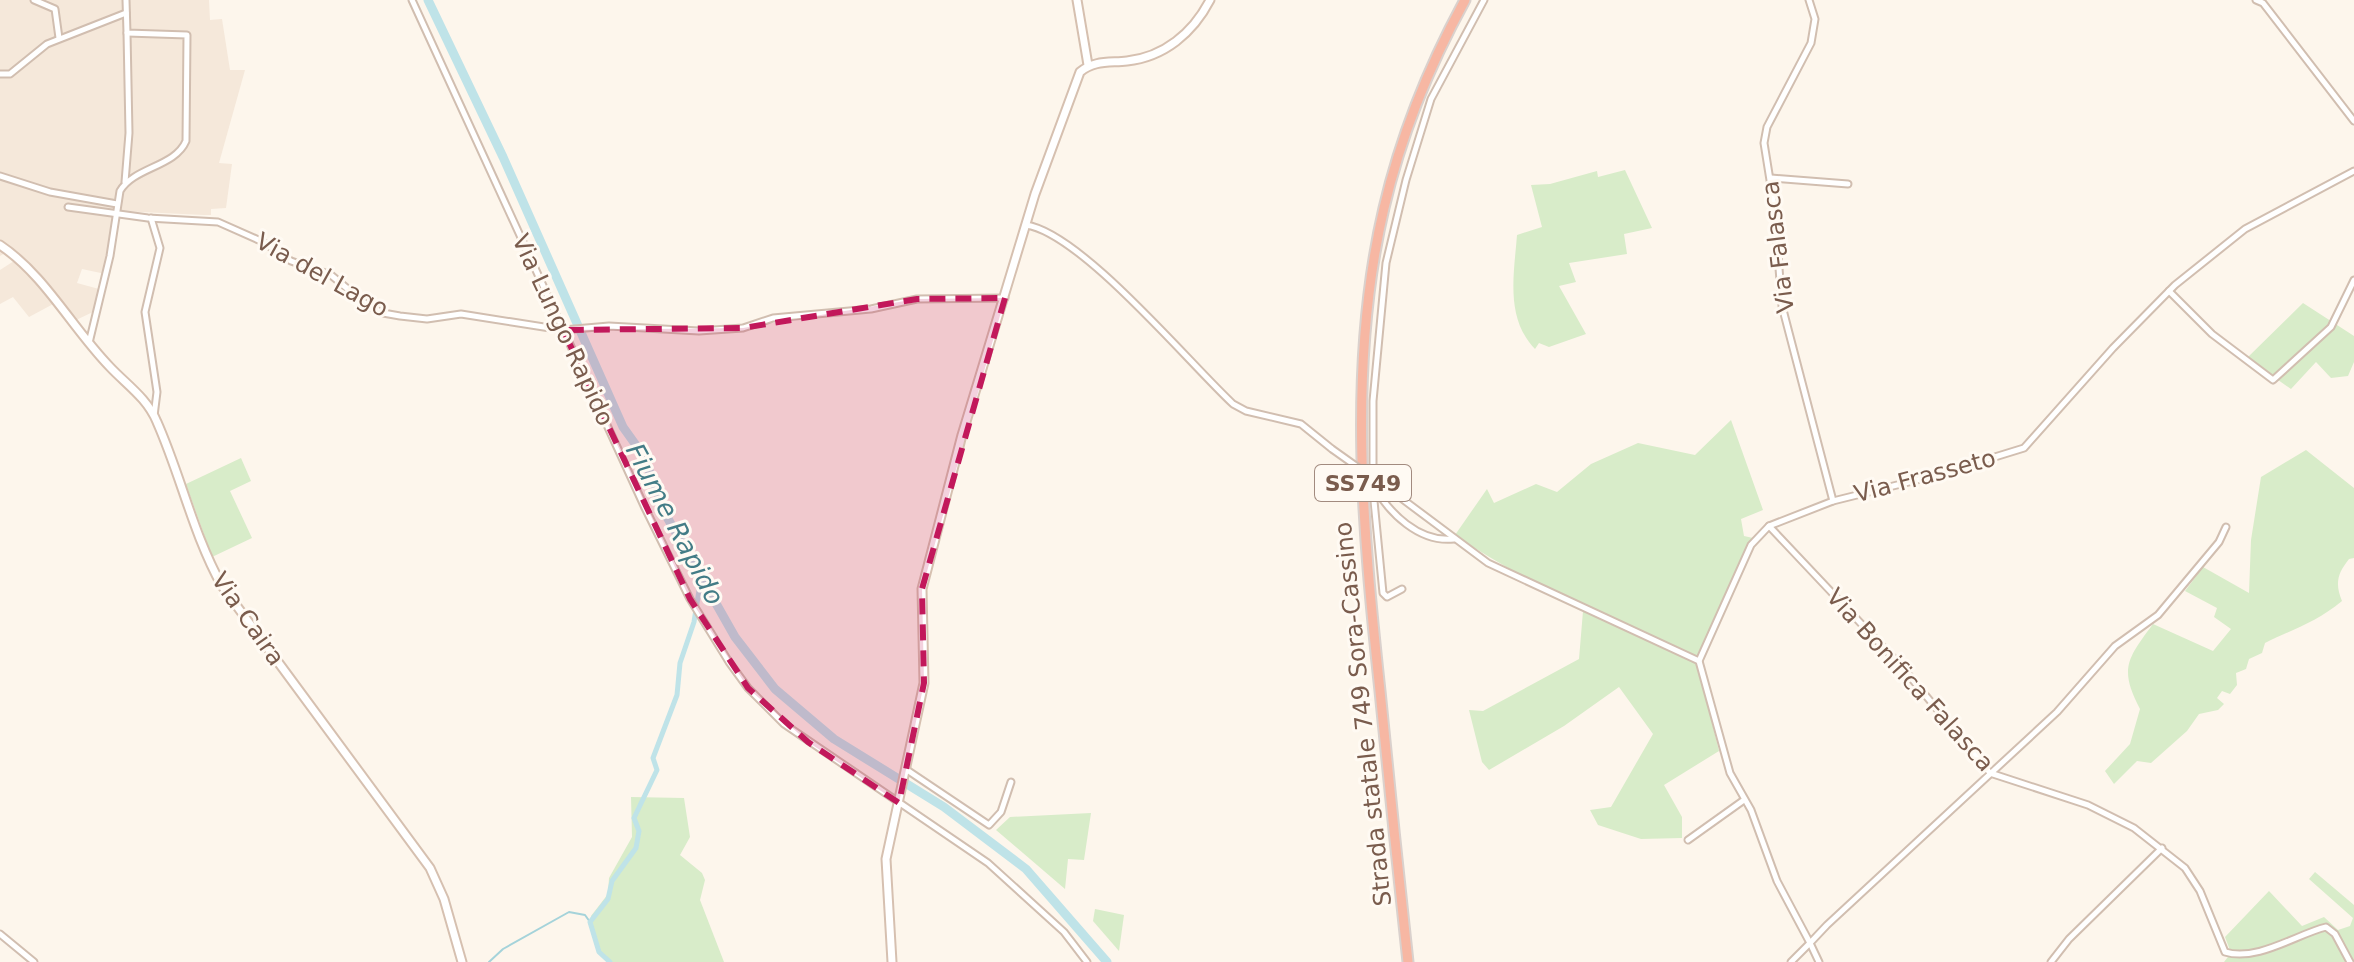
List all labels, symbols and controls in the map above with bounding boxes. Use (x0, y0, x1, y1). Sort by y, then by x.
street label: Via Falasca (1756, 179, 1800, 315)
street label: Via del Lago (251, 227, 393, 323)
street label: Via Lungo Rapido (506, 230, 620, 430)
water label: Fiume Rapido (620, 438, 730, 610)
street label: Via Frasseto (1851, 444, 1999, 508)
road number: SS749 (1315, 465, 1411, 501)
street label: Strada statale 749 Sora-Cassino (1329, 520, 1397, 908)
street label: Via Caira (206, 567, 290, 671)
street label: Via Bonifica Falasca (1820, 583, 2000, 777)

